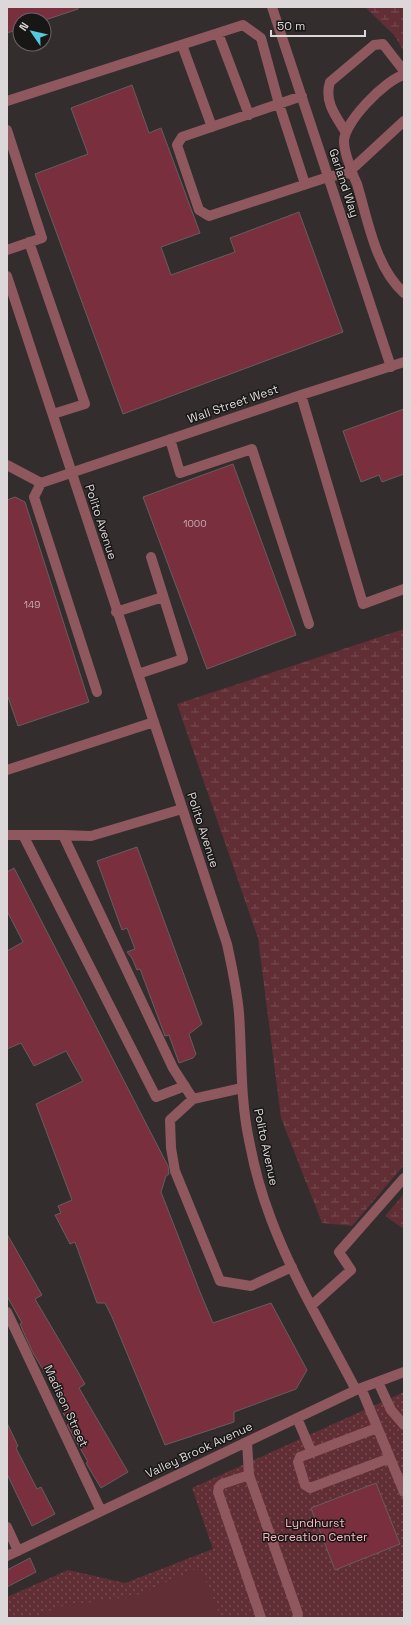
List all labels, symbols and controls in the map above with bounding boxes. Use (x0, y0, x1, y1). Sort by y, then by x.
north arrow (12, 12, 52, 52)
scale bar (271, 12, 365, 38)
text: 50 m (277, 18, 305, 34)
text: N (16, 19, 32, 33)
street label: Garland Way (325, 146, 363, 220)
street label: Wall Street West (185, 381, 281, 427)
street label: Polito Avenue (81, 482, 121, 562)
house number: 1000 (183, 517, 207, 530)
house number: 149 (24, 598, 40, 611)
street label: Polito Avenue (183, 790, 223, 870)
street label: Polito Avenue (250, 1107, 282, 1187)
street label: Madison Street (40, 1362, 92, 1450)
street label: Valley Brook Avenue (143, 1418, 255, 1482)
park label: Lyndhurst Recreation Center (262, 1515, 368, 1545)

